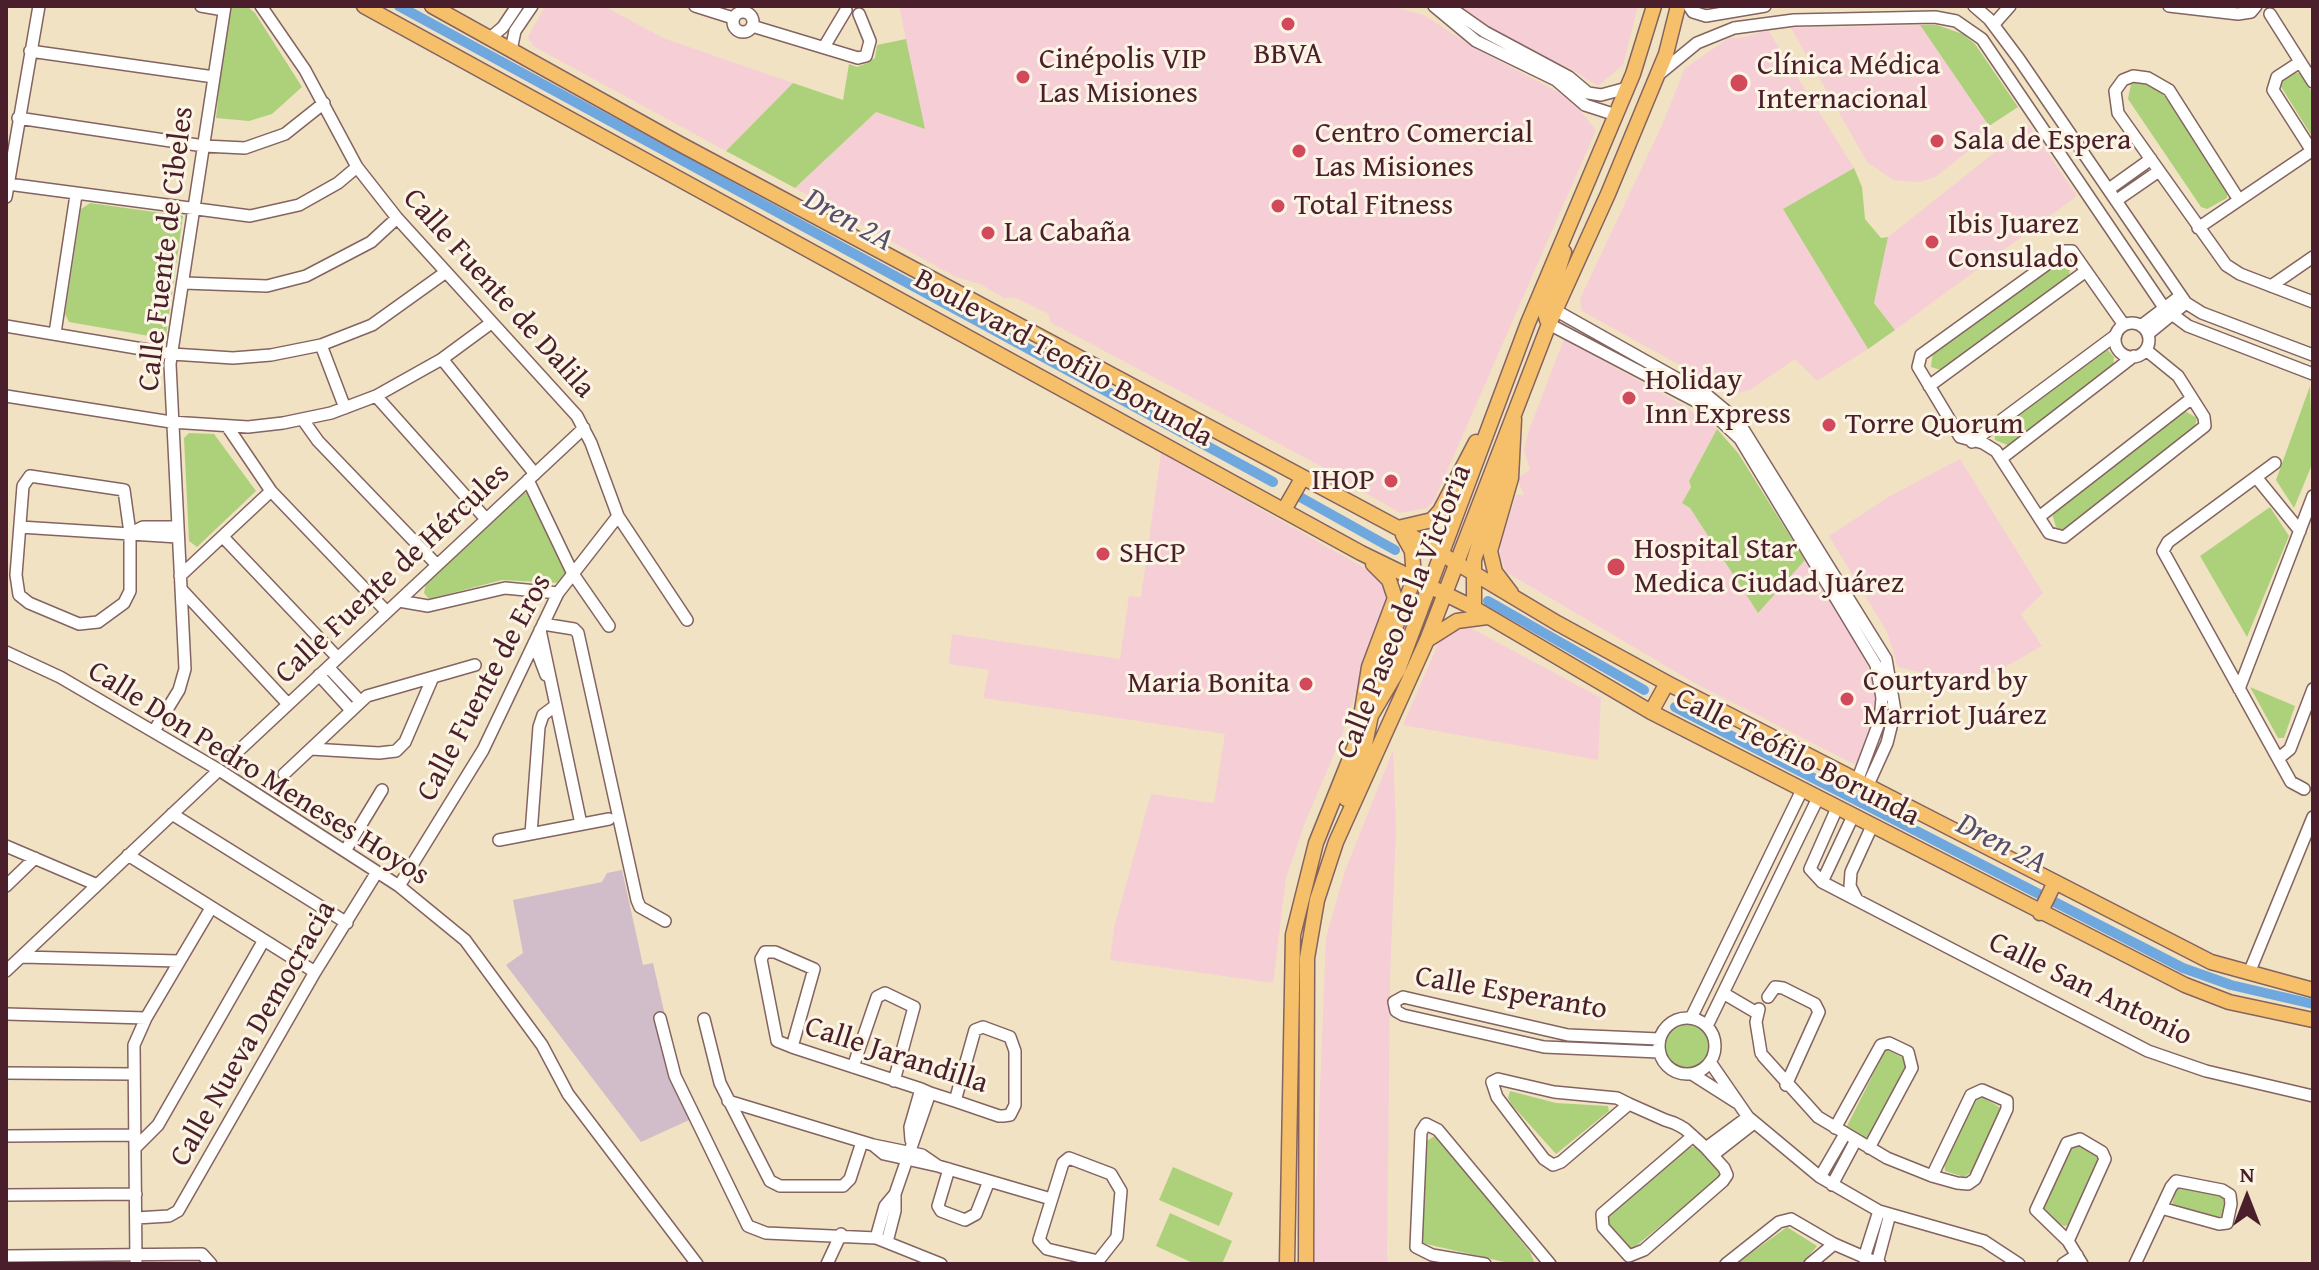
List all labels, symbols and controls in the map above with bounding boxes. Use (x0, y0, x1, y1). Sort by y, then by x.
marker: BBVA (1279, 15, 1297, 33)
place label: BBVA (1254, 37, 1322, 73)
place label: Cinépolis VIP Las Misiones (1039, 42, 1207, 112)
place label: Clínica Médica Internacional (1757, 48, 1940, 118)
marker: Cinépolis VIP Las Misiones (1014, 68, 1032, 86)
marker: Clínica Médica Internacional (1728, 72, 1750, 94)
street label: Calle Fuente de Cibeles (132, 105, 202, 393)
place label: Centro Comercial Las Misiones (1315, 116, 1533, 186)
place label: Sala de Espera (1953, 123, 2131, 159)
marker: Sala de Espera (1928, 132, 1946, 150)
marker: Centro Comercial Las Misiones (1290, 142, 1308, 160)
water label: Dren 2A (797, 181, 899, 261)
street label: Calle Fuente de Dalila (394, 182, 602, 406)
place label: Total Fitness (1294, 188, 1453, 224)
marker: Total Fitness (1269, 197, 1287, 215)
place label: Ibis Juarez Consulado (1948, 207, 2079, 278)
place label: La Cabaña (1004, 215, 1131, 251)
marker: La Cabaña (979, 224, 997, 242)
marker: Ibis Juarez Consulado (1923, 233, 1941, 251)
street label: Boulevard Teofilo Borunda (908, 262, 1218, 456)
place label: Holiday Inn Express (1645, 363, 1791, 434)
marker: Holiday Inn Express (1620, 389, 1638, 407)
place label: Torre Quorum (1845, 407, 2024, 443)
marker: Torre Quorum (1820, 416, 1838, 434)
street label: Calle Fuente de Hércules (268, 456, 518, 692)
street label: Calle Paseo de la Victoria (1329, 460, 1481, 764)
place label: IHOP (1312, 463, 1375, 499)
marker: IHOP (1382, 472, 1400, 490)
place label: Hospital Star Medica Ciudad Juárez (1634, 532, 1904, 602)
place label: SHCP (1119, 536, 1186, 572)
marker: SHCP (1094, 545, 1112, 563)
marker: Hospital Star Medica Ciudad Juárez (1605, 556, 1627, 578)
street label: Calle Fuente de Eros (410, 568, 560, 808)
street label: Calle Don Pedro Meneses Hoyos (81, 654, 435, 894)
place label: Courtyard by Marriot Juárez (1863, 664, 2046, 734)
place label: Maria Bonita (1127, 666, 1290, 702)
marker: Maria Bonita (1297, 675, 1315, 693)
street label: Calle Teófilo Borunda (1669, 681, 1925, 835)
marker: Courtyard by Marriot Juárez (1838, 690, 1856, 708)
water label: Dren 2A (1949, 806, 2053, 884)
street label: Calle Nueva Democracia (163, 895, 345, 1173)
street label: Calle San Antonio (1982, 925, 2198, 1055)
street label: Calle Esperanto (1412, 959, 1610, 1029)
street label: Calle Jarandilla (800, 1009, 992, 1103)
north arrow (2207, 1158, 2287, 1238)
text: N (2240, 1158, 2254, 1190)

